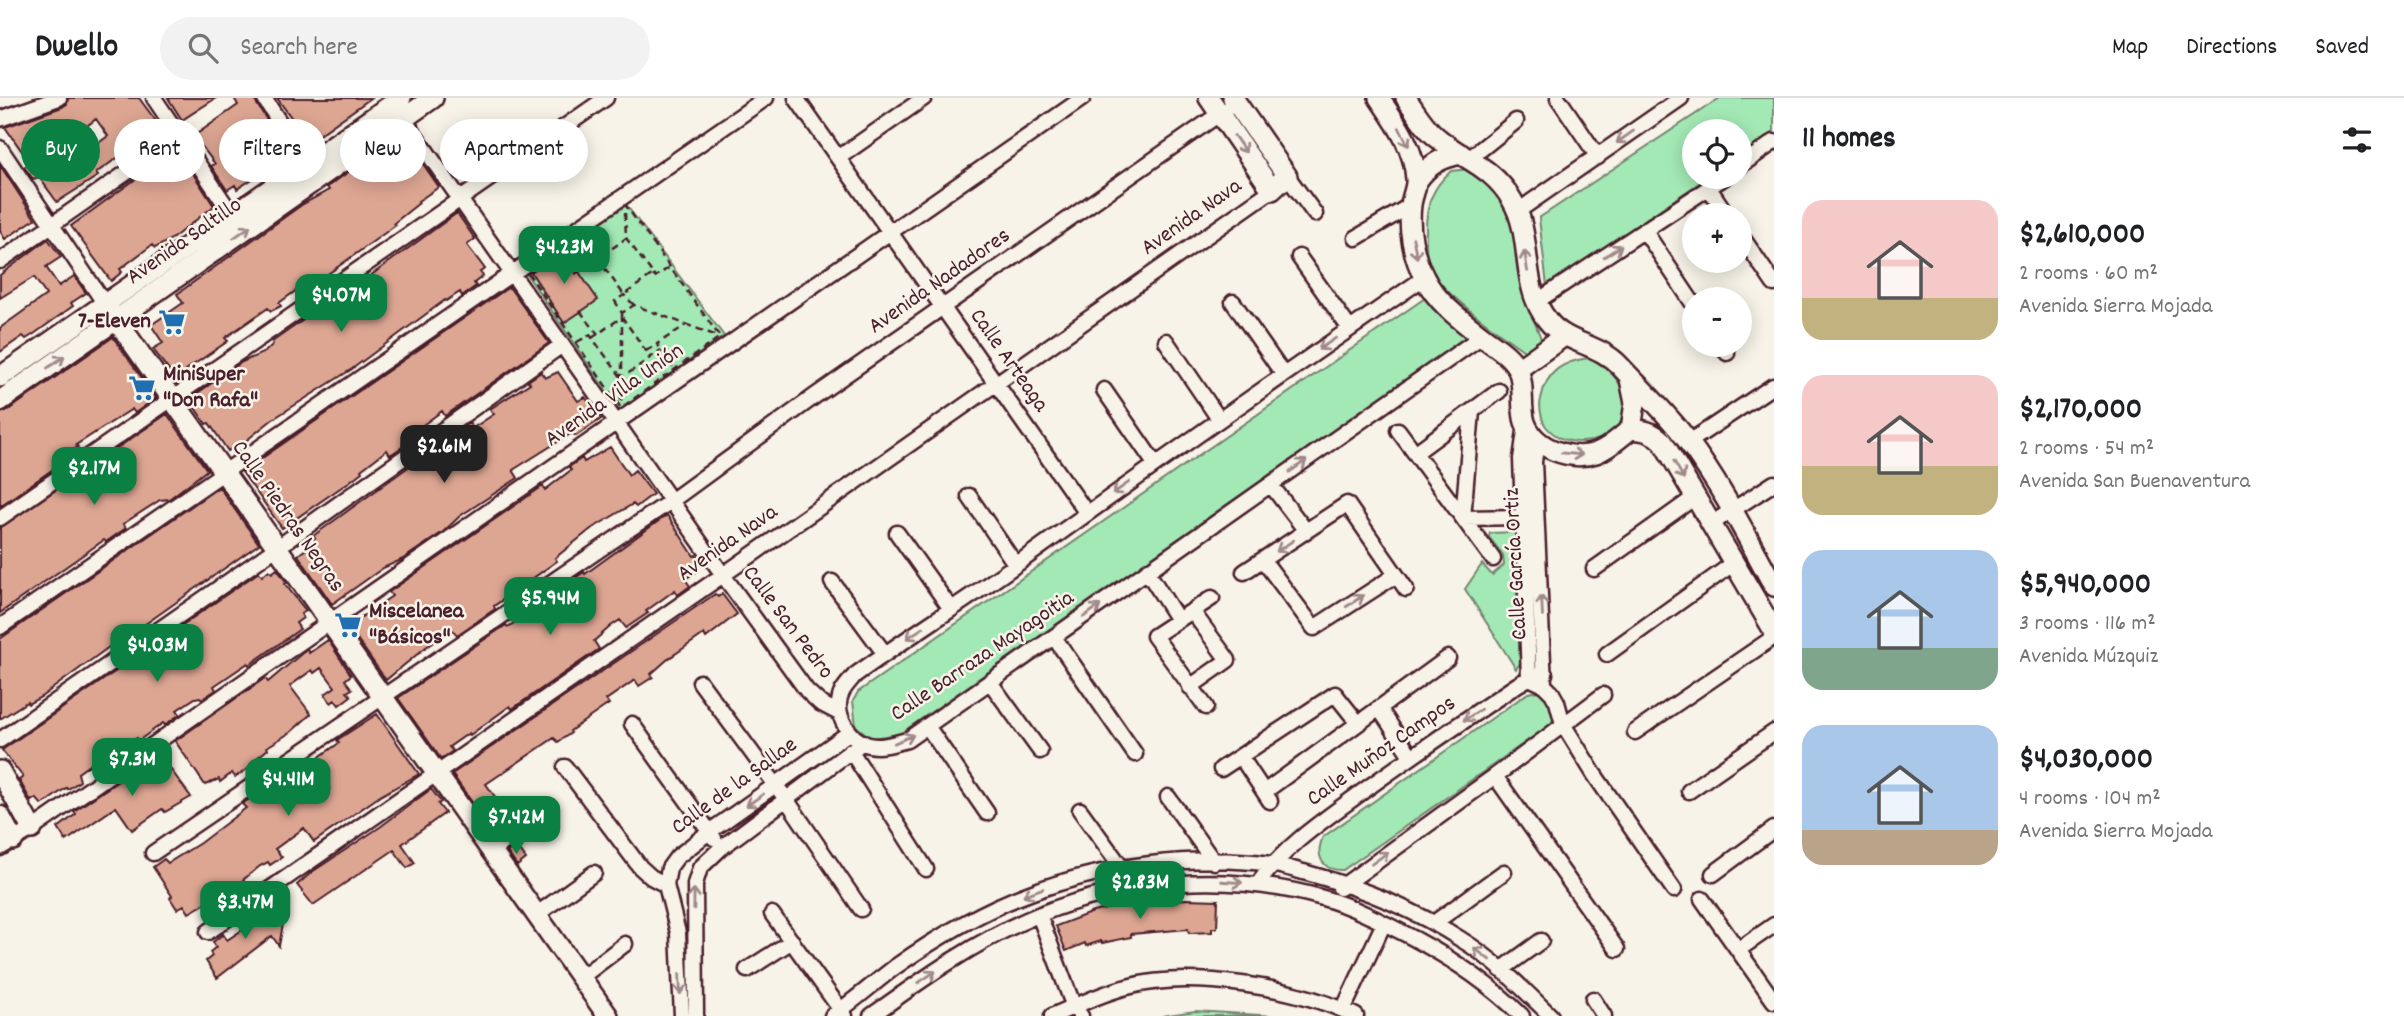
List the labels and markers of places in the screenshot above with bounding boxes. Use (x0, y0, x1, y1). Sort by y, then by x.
pin: $4.23M (507, 226, 621, 286)
pin: $4.07M (284, 274, 398, 334)
place label: 7-Eleven (78, 306, 151, 339)
supermarket icon: 7-Eleven (157, 307, 187, 337)
place label: MiniSuper "Don Rafa" (163, 359, 258, 418)
supermarket icon: MiniSuper "Don Rafa" (127, 373, 157, 403)
pin: $2.61M (387, 426, 501, 485)
pin: $2.17M (37, 448, 151, 507)
pin: $5.94M (493, 578, 607, 637)
place label: Miscelanea "Básicos" (369, 596, 465, 655)
supermarket icon: Miscelanea "Básicos" (333, 610, 363, 640)
pin: $4.03M (100, 624, 214, 684)
pin: $7.3M (83, 738, 181, 798)
pin: $4.41M (231, 758, 345, 818)
pin: $7.42M (459, 796, 573, 856)
pin: $2.83M (1083, 862, 1197, 921)
pin: $3.47M (188, 882, 302, 941)

